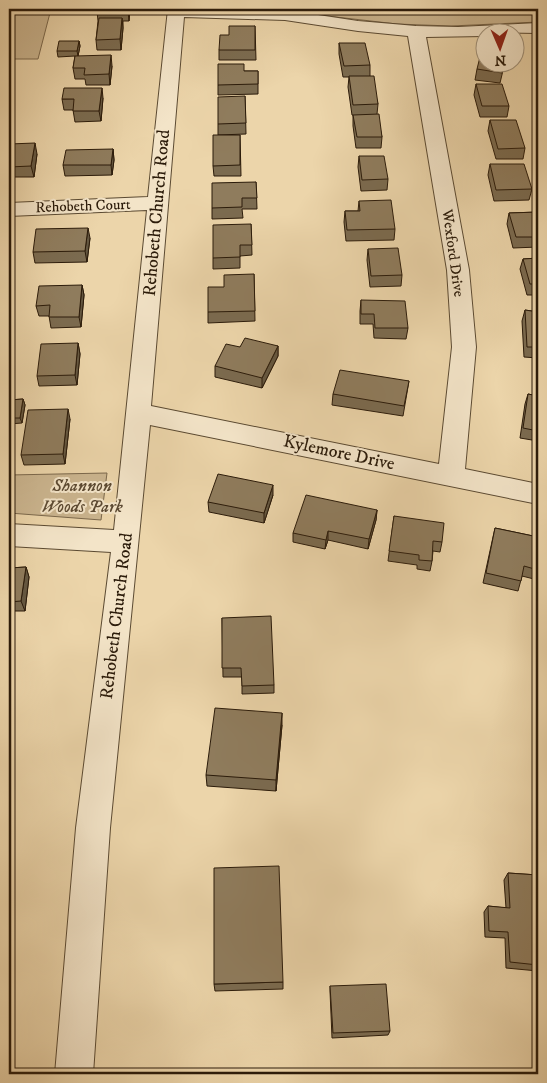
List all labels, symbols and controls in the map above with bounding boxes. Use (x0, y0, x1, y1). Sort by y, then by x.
north arrow (474, 22, 524, 72)
text: N (494, 51, 506, 69)
street label: Rehobeth Church Road (139, 129, 175, 297)
street label: Rehobeth Court (35, 195, 131, 217)
street label: Wexford Drive (437, 207, 469, 298)
street label: Kylemore Drive (281, 430, 397, 476)
park label: Shannon Woods Park (41, 475, 123, 518)
street label: Rehobeth Church Road (96, 532, 138, 700)

